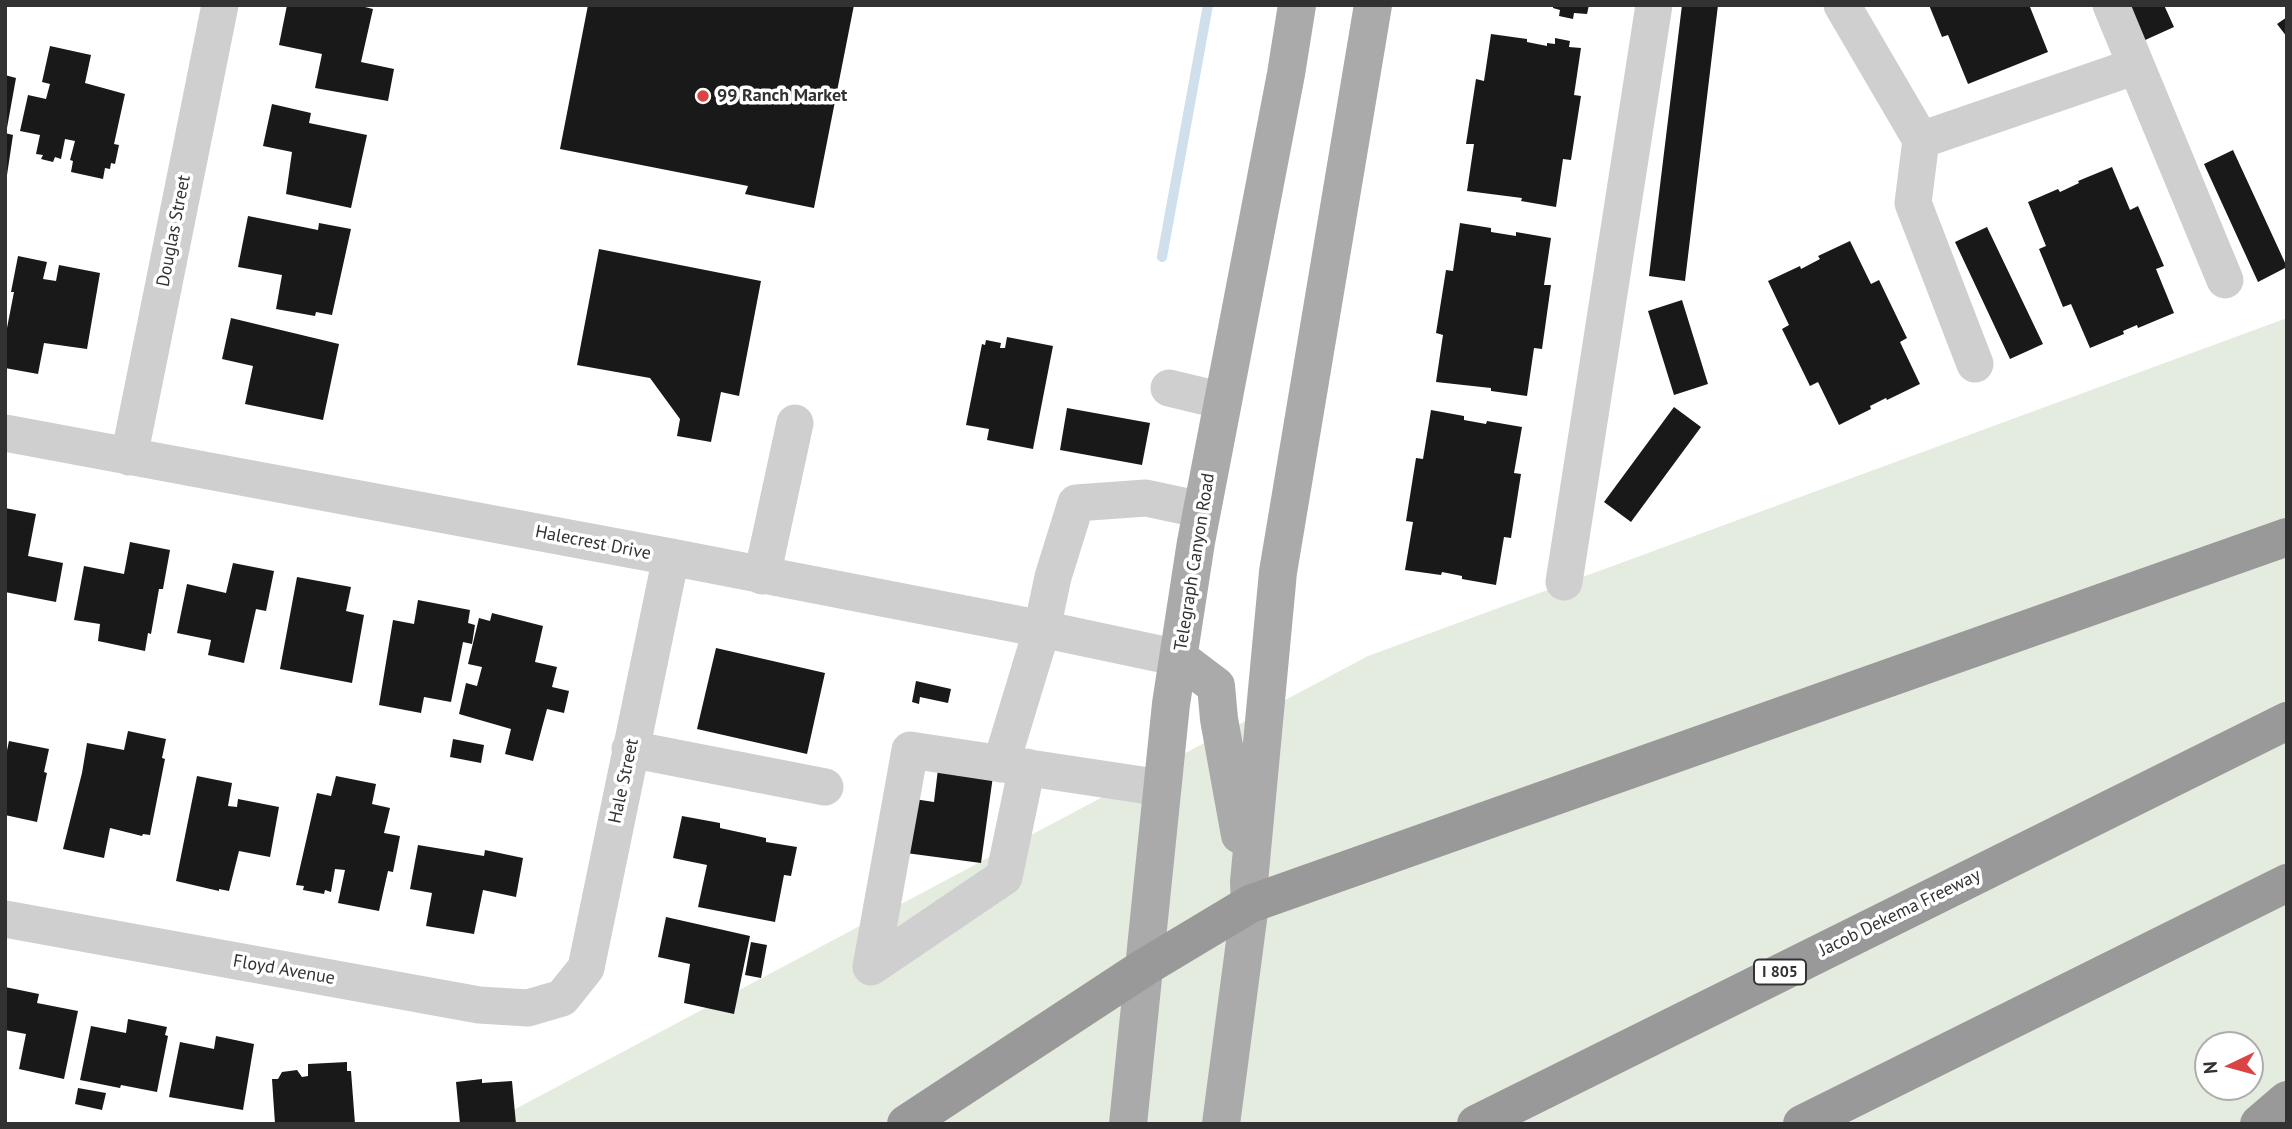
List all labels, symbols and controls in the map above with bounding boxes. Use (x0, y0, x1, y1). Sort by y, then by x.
place label: 99 Ranch Market (717, 85, 847, 107)
marker: 99 Ranch Market (695, 88, 711, 104)
street label: Douglas Street (153, 173, 195, 289)
street label: Telegraph Canyon Road (1170, 472, 1220, 652)
street label: Halecrest Drive (533, 521, 653, 565)
street label: Hale Street (604, 737, 644, 825)
street label: Jacob Dekema Freeway (1816, 865, 1984, 961)
street label: Floyd Avenue (231, 950, 337, 990)
road number: I 805 (1754, 960, 1806, 984)
north arrow (2194, 1031, 2264, 1101)
text: N (2198, 1060, 2223, 1075)

